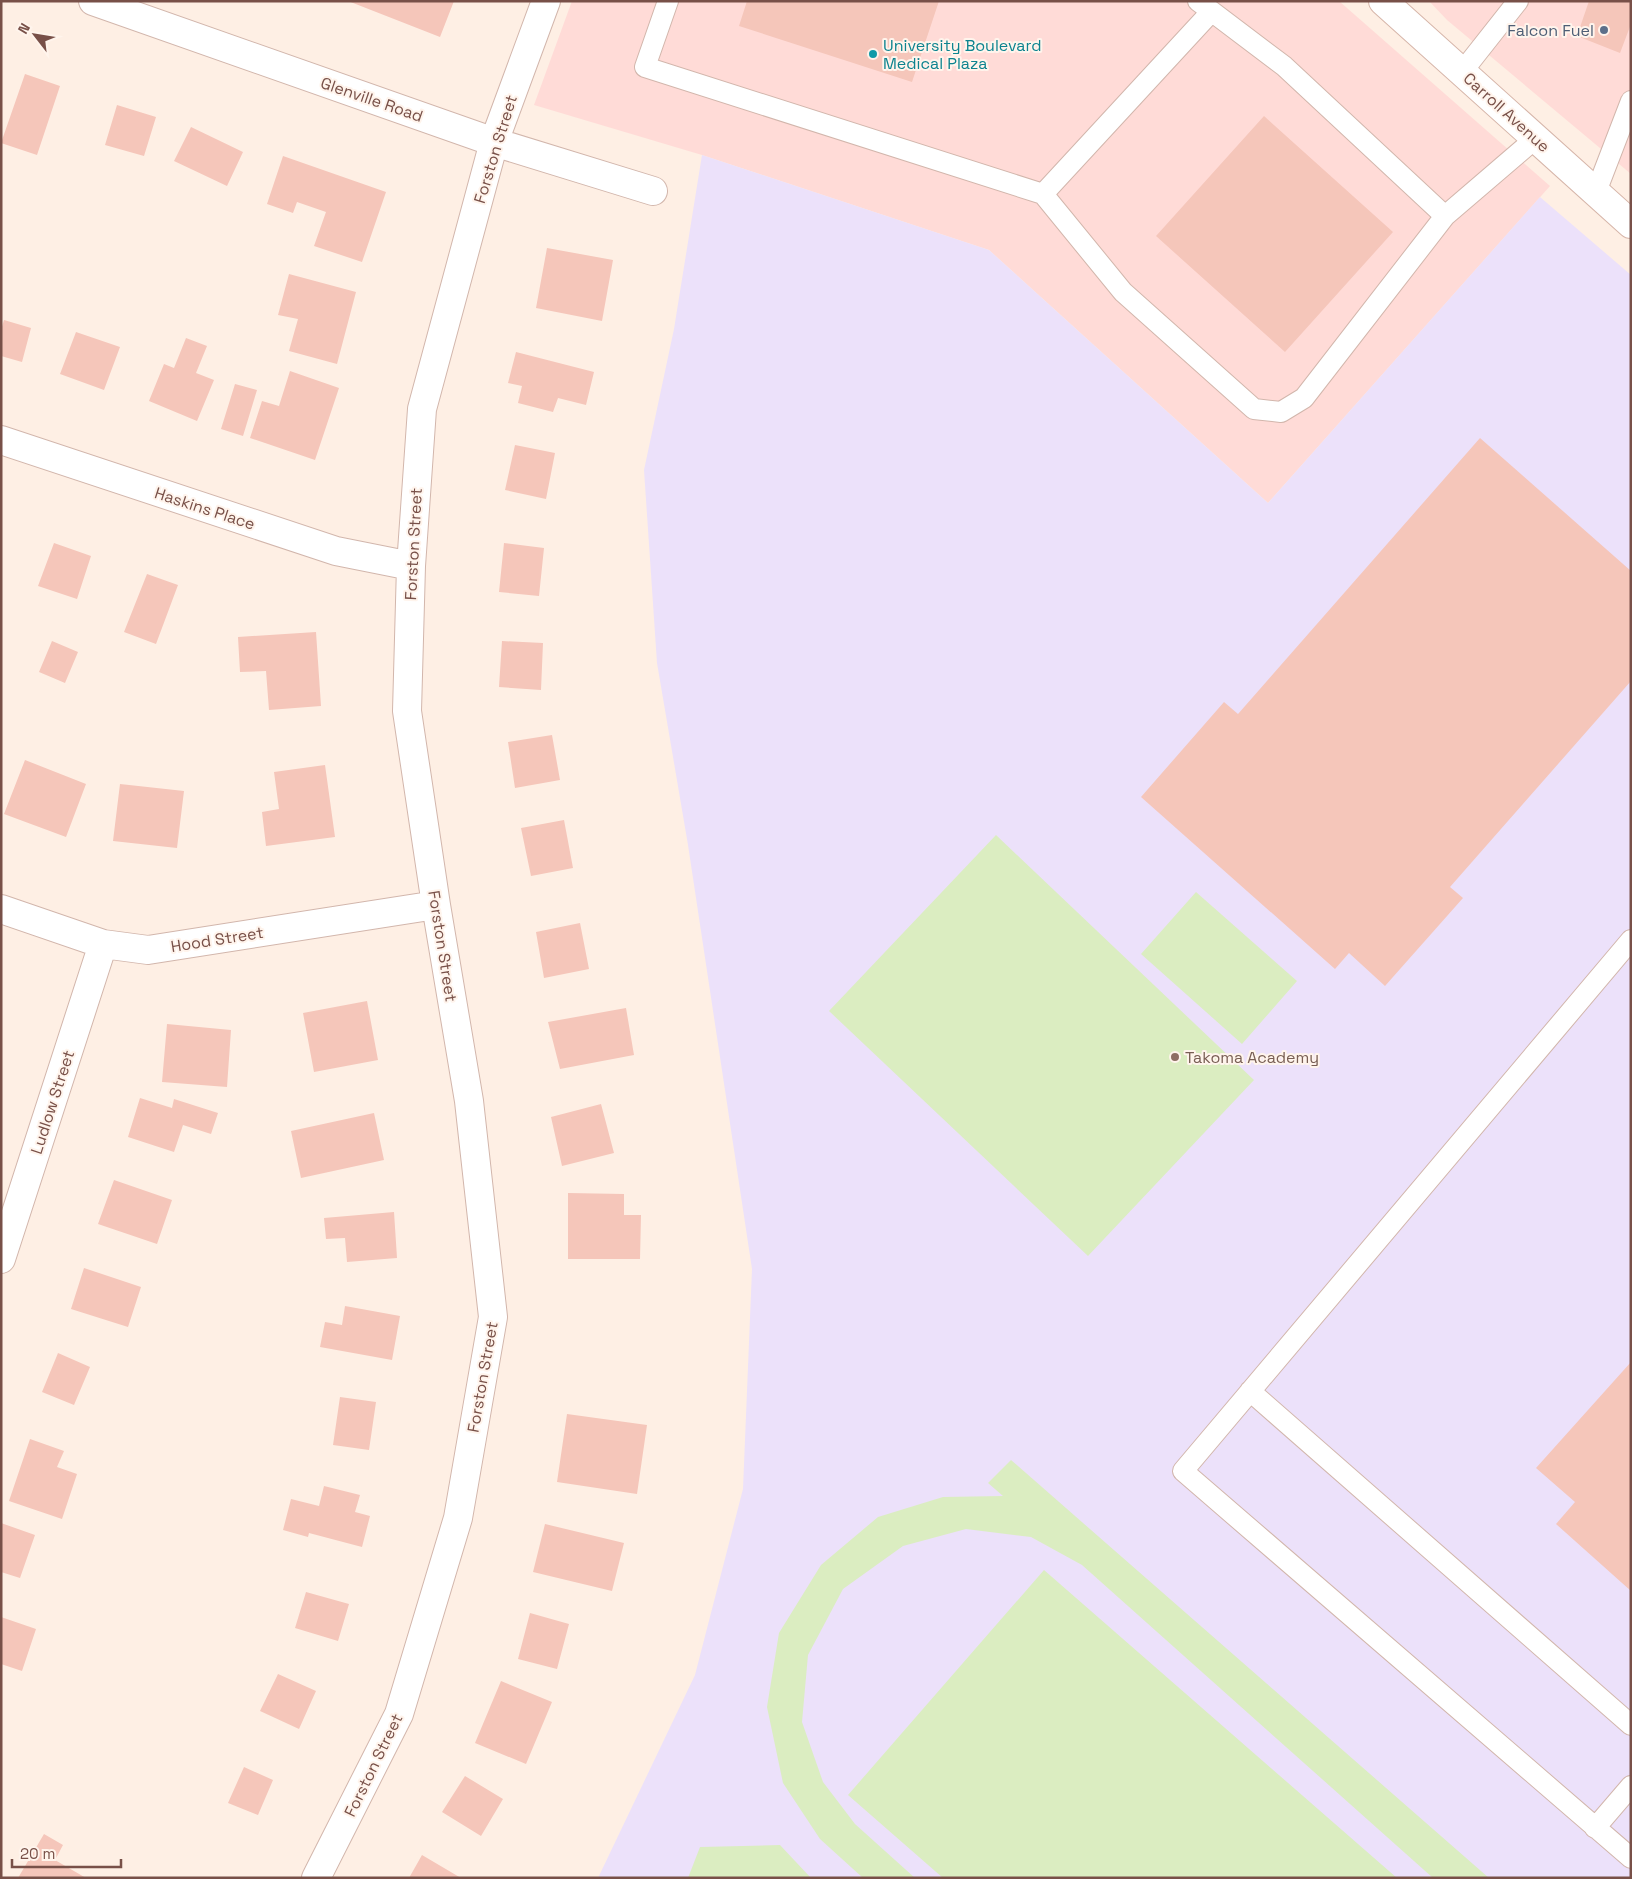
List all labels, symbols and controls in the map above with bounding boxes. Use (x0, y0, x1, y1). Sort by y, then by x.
north arrow (10, 10, 60, 60)
text: N (14, 20, 34, 37)
place label: Falcon Fuel (1507, 20, 1594, 41)
marker: Falcon Fuel (1598, 24, 1610, 36)
place label: University Boulevard Medical Plaza (883, 35, 1042, 74)
marker: University Boulevard Medical Plaza (867, 48, 879, 60)
street label: Carroll Avenue (1459, 68, 1554, 157)
street label: Glenville Road (318, 72, 426, 127)
street label: Forston Street (469, 92, 522, 206)
street label: Haskins Place (152, 482, 258, 535)
street label: Forston Street (400, 487, 427, 601)
street label: Forston Street (423, 889, 462, 1003)
street label: Hood Street (169, 922, 265, 957)
street label: Ludlow Street (26, 1047, 79, 1157)
place label: Takoma Academy (1185, 1047, 1319, 1068)
marker: Takoma Academy (1169, 1051, 1181, 1063)
street label: Forston Street (462, 1320, 503, 1434)
street label: Forston Street (339, 1710, 408, 1820)
scale bar (12, 1836, 121, 1868)
text: 20 m (20, 1844, 55, 1863)

